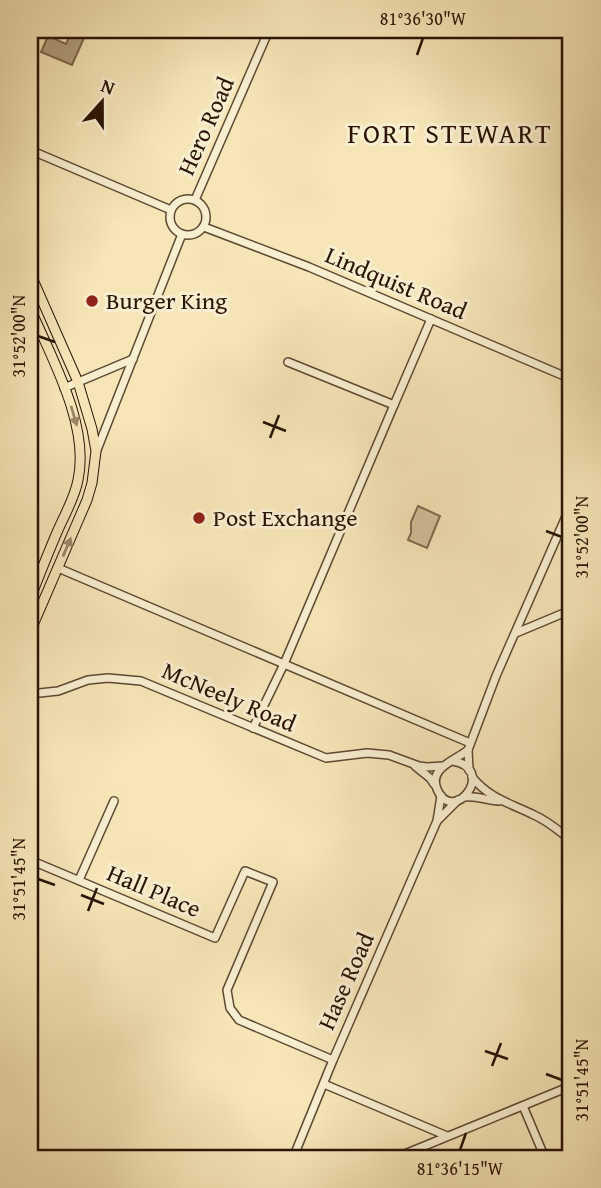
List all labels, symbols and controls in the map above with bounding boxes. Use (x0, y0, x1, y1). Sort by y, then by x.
text: 81°36'30"W (380, 5, 467, 32)
north arrow (66, 66, 136, 136)
text: N (97, 71, 119, 102)
street label: Hero Road (168, 71, 243, 181)
district label: FORT STEWART (347, 112, 553, 153)
street label: Lindquist Road (320, 237, 473, 328)
place label: Burger King (106, 283, 227, 318)
marker: Burger King (84, 293, 100, 309)
text: 31°52'00"N (5, 294, 32, 377)
one-way arrow (69, 406, 80, 427)
text: 31°52'00"N (568, 495, 595, 578)
place label: Post Exchange (213, 500, 358, 535)
marker: Post Exchange (191, 510, 207, 526)
one-way arrow (61, 537, 72, 558)
street label: McNeely Road (157, 653, 302, 741)
text: 31°51'45"N (5, 837, 32, 920)
street label: Hall Place (102, 855, 207, 926)
street label: Hase Road (308, 926, 383, 1035)
text: 31°51'45"N (568, 1038, 595, 1121)
text: 81°36'15"W (417, 1155, 504, 1182)

